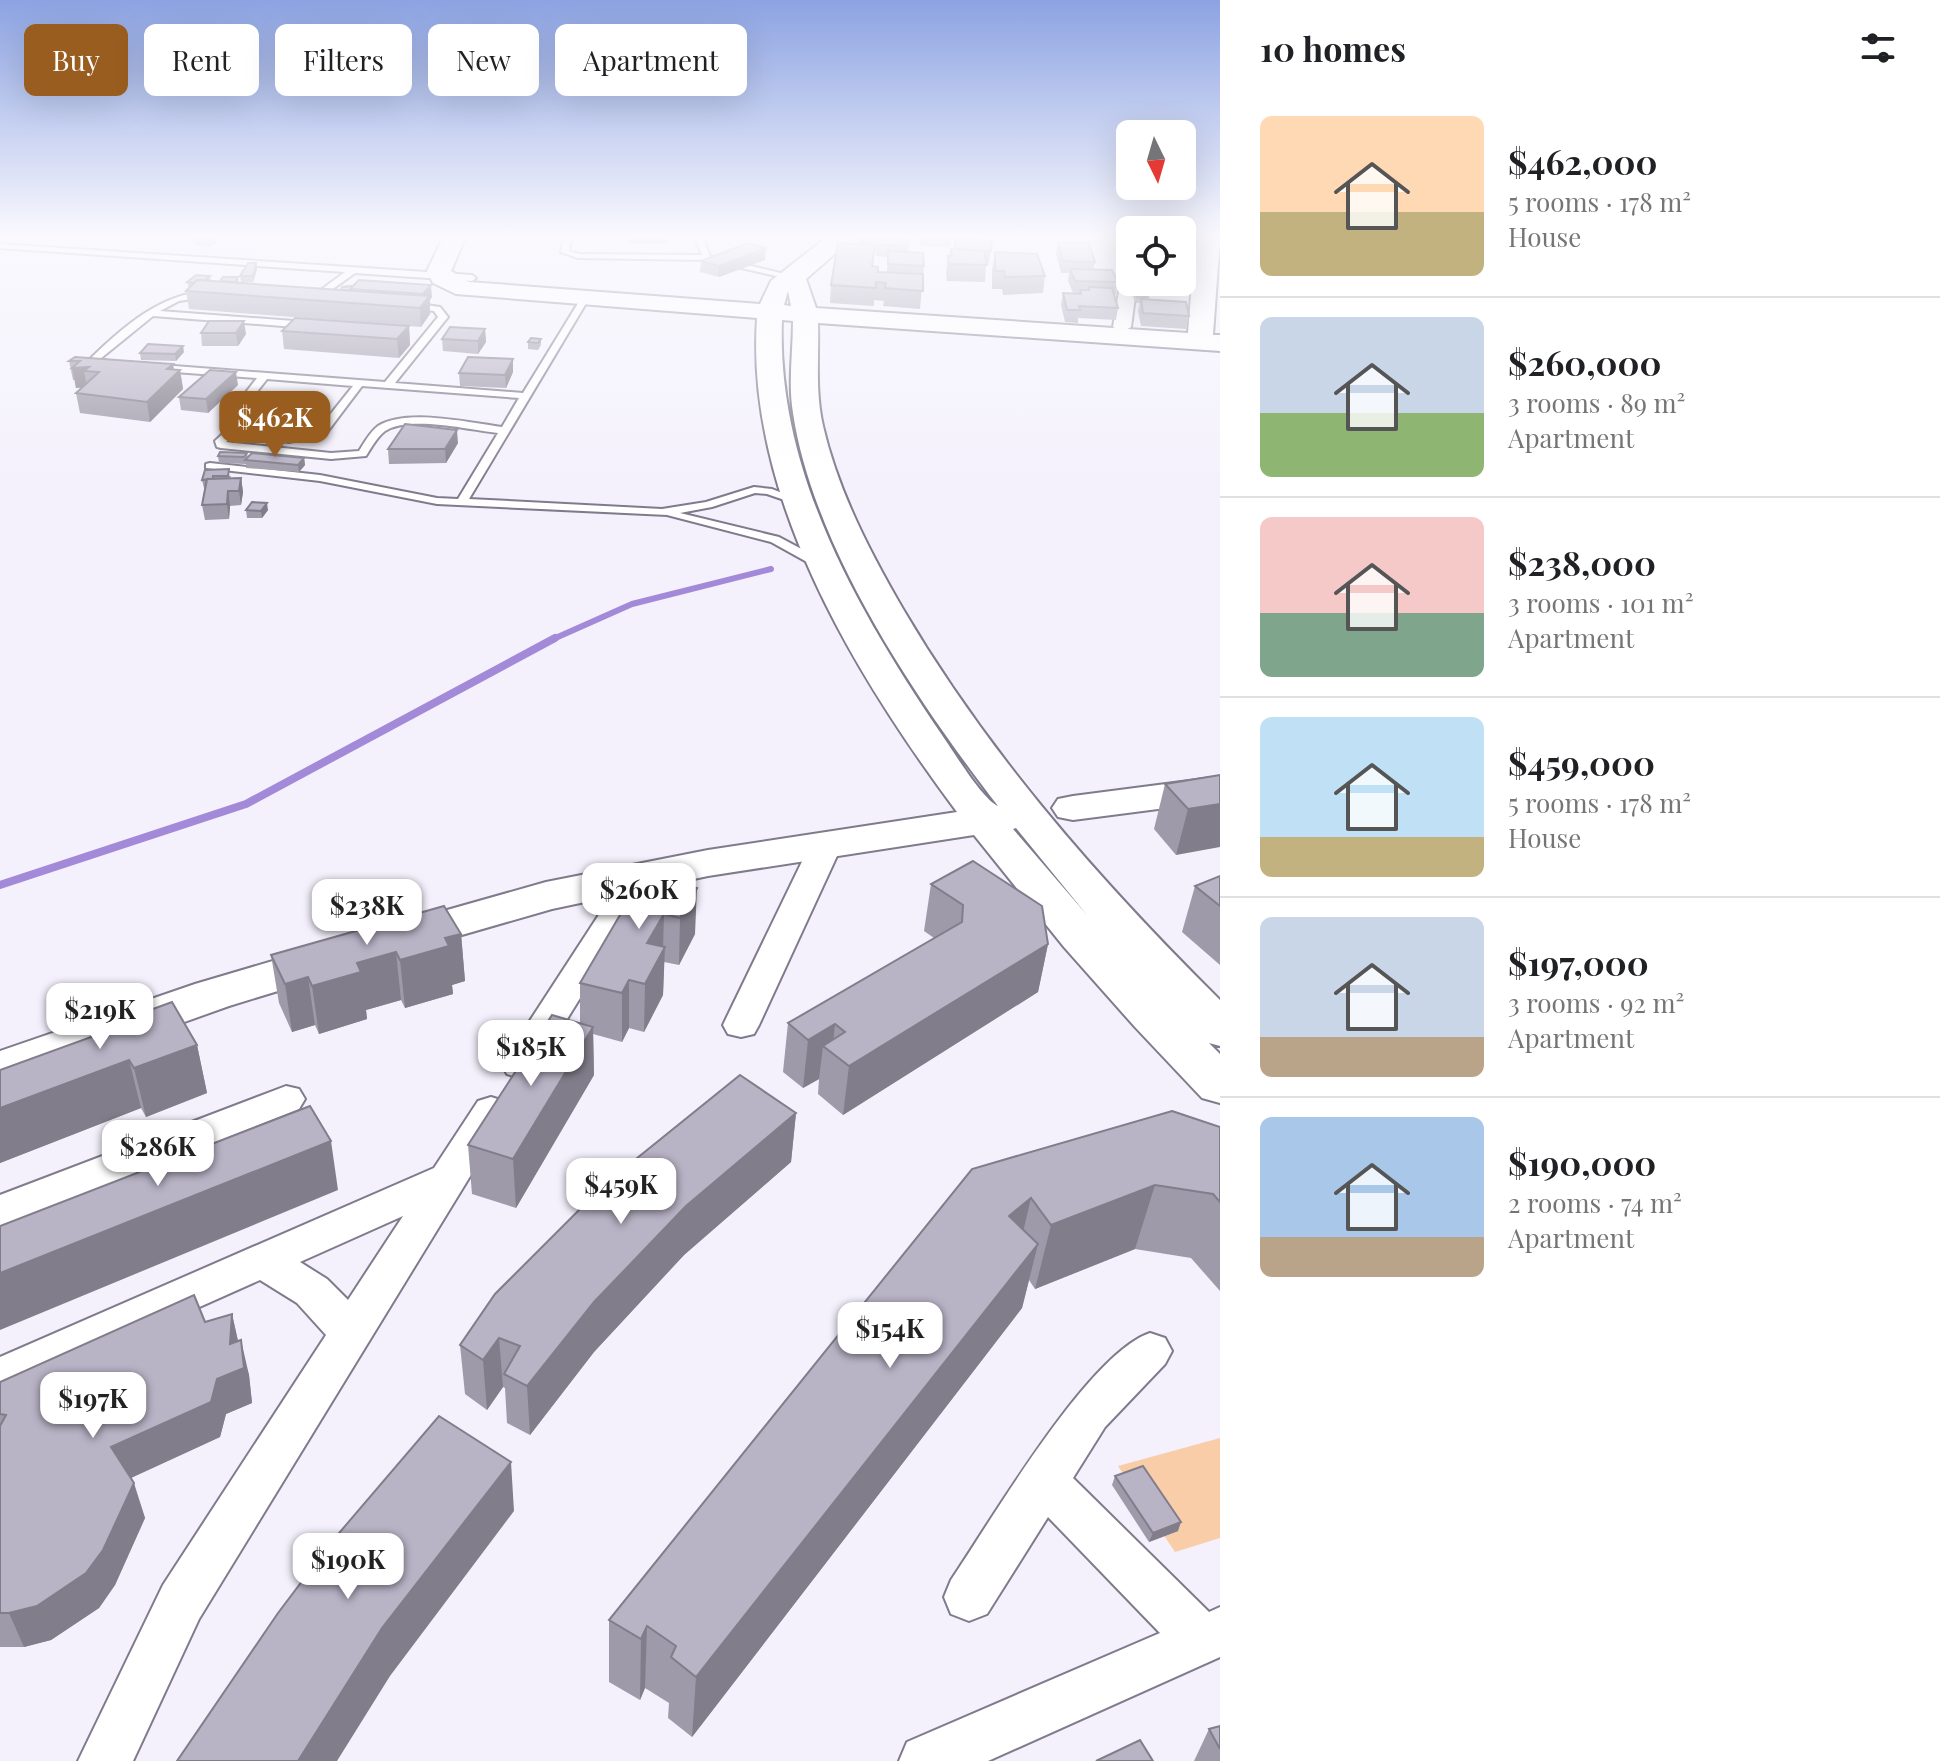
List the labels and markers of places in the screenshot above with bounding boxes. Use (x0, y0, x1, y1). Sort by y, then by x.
pin: $462K (219, 391, 331, 459)
pin: $260K (583, 863, 695, 931)
pin: $238K (311, 879, 423, 947)
pin: $219K (44, 983, 156, 1051)
pin: $185K (475, 1020, 587, 1088)
pin: $286K (102, 1120, 214, 1188)
pin: $459K (565, 1158, 677, 1226)
pin: $154K (834, 1302, 946, 1370)
pin: $197K (37, 1372, 149, 1440)
pin: $190K (292, 1533, 404, 1601)

